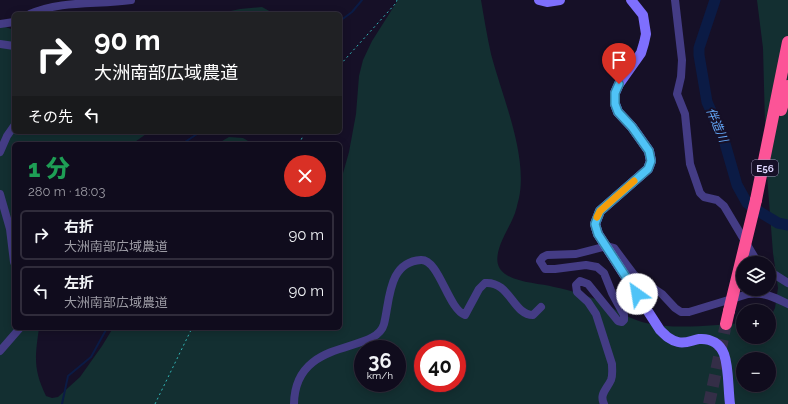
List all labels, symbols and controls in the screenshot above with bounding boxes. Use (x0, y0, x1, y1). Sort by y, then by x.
text: 90 m (94, 24, 160, 57)
icon: right (28, 28, 80, 80)
pin (602, 43, 636, 84)
icon: arrive (608, 49, 630, 71)
text: 大洲南部広域農道 (94, 62, 238, 83)
icon: left (81, 104, 103, 126)
water label: 伴造川 (704, 106, 731, 146)
text: その先 (28, 108, 73, 126)
text: 1 分 (28, 154, 70, 183)
button: close (284, 155, 326, 197)
road number: E56 (752, 160, 778, 176)
text: 280 m · 18:03 (28, 184, 105, 199)
text: 右折 (64, 218, 94, 236)
icon: right (30, 224, 52, 246)
text: 90 m (288, 226, 324, 244)
text: 大洲南部広域農道 (64, 239, 168, 254)
map controls (736, 256, 776, 392)
button: layers (736, 256, 776, 296)
position arrow (616, 273, 658, 315)
text: 左折 (64, 274, 94, 292)
icon: left (30, 280, 52, 302)
text: 90 m (288, 282, 324, 300)
text: 大洲南部広域農道 (64, 295, 168, 310)
button: + (736, 304, 776, 344)
speed limit sign: 40 (414, 340, 466, 392)
text: 36 (368, 349, 392, 373)
button: − (736, 352, 776, 392)
text: km/h (367, 370, 393, 381)

